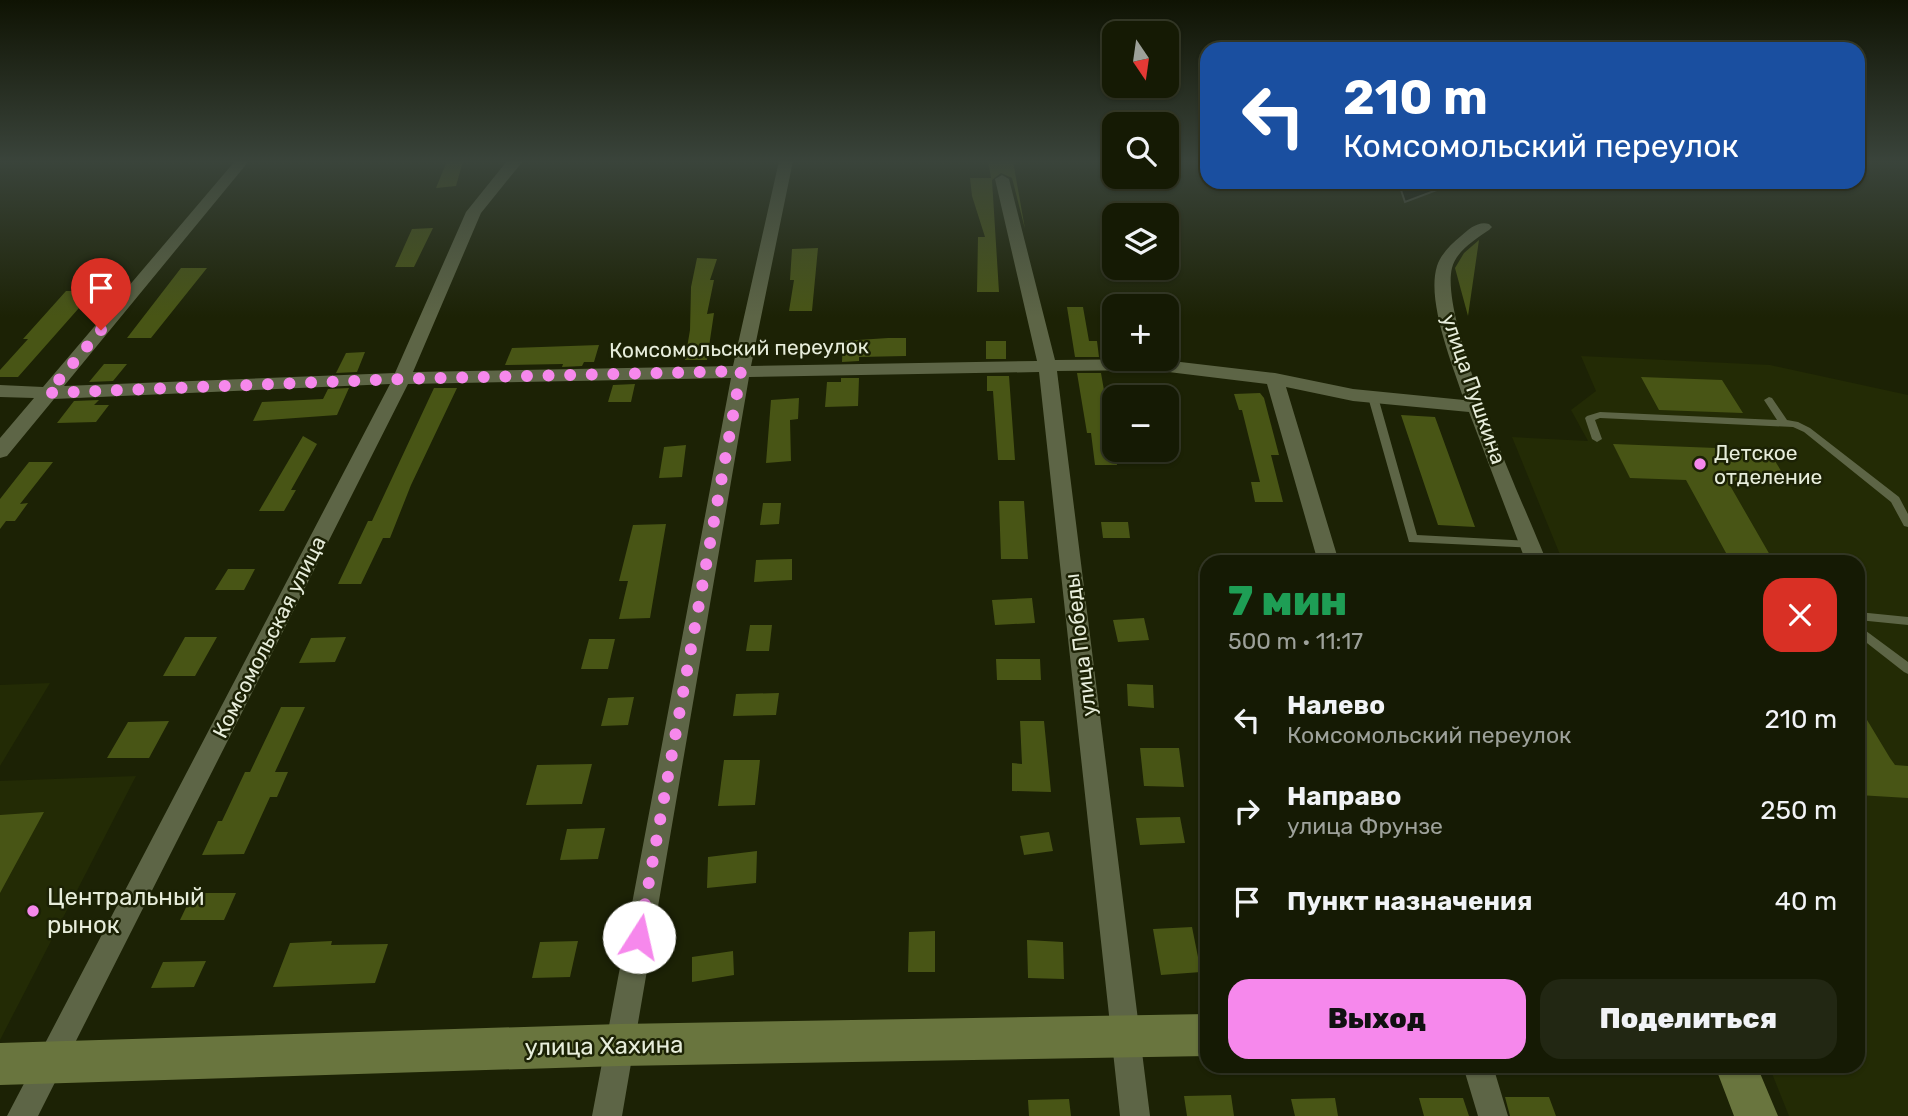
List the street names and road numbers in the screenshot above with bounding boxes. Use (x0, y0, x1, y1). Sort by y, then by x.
street label: улица Пушкина (1437, 311, 1511, 467)
street label: Комсомольский переулок (609, 333, 869, 363)
street label: Комсомольская улица (207, 532, 331, 742)
street label: улица Победы (1059, 572, 1101, 718)
street label: улица Хахина (524, 1031, 684, 1061)

